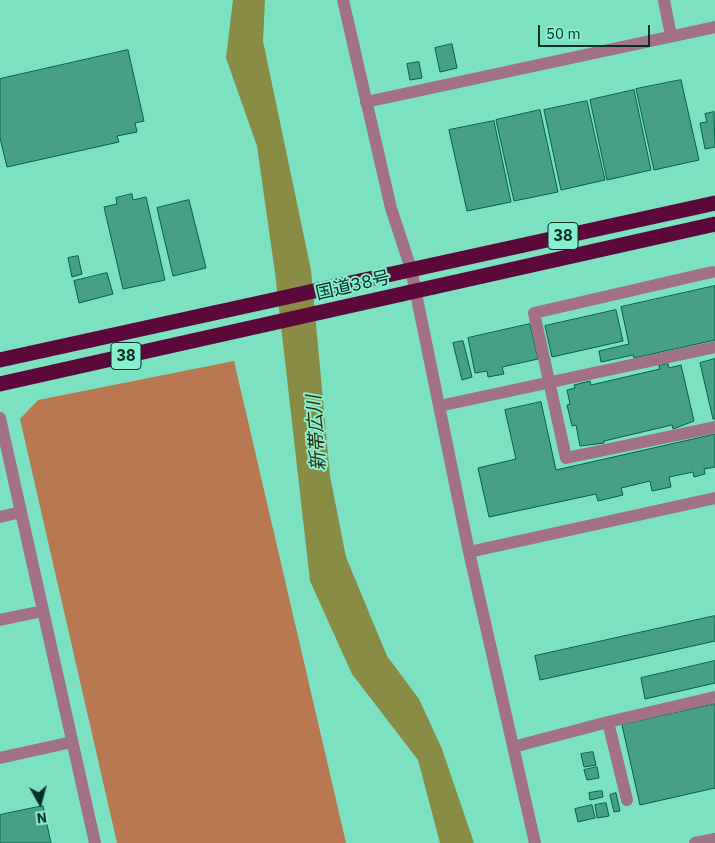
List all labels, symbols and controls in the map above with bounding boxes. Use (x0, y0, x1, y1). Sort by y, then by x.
scale bar (540, 15, 652, 47)
text: 50 m (546, 24, 581, 43)
road number: 38 (548, 222, 578, 250)
street label: 国道38号 (314, 267, 392, 305)
road number: 38 (111, 342, 141, 370)
water label: 新帯広川 (303, 394, 331, 472)
north arrow (15, 778, 65, 828)
text: N (36, 808, 48, 827)

